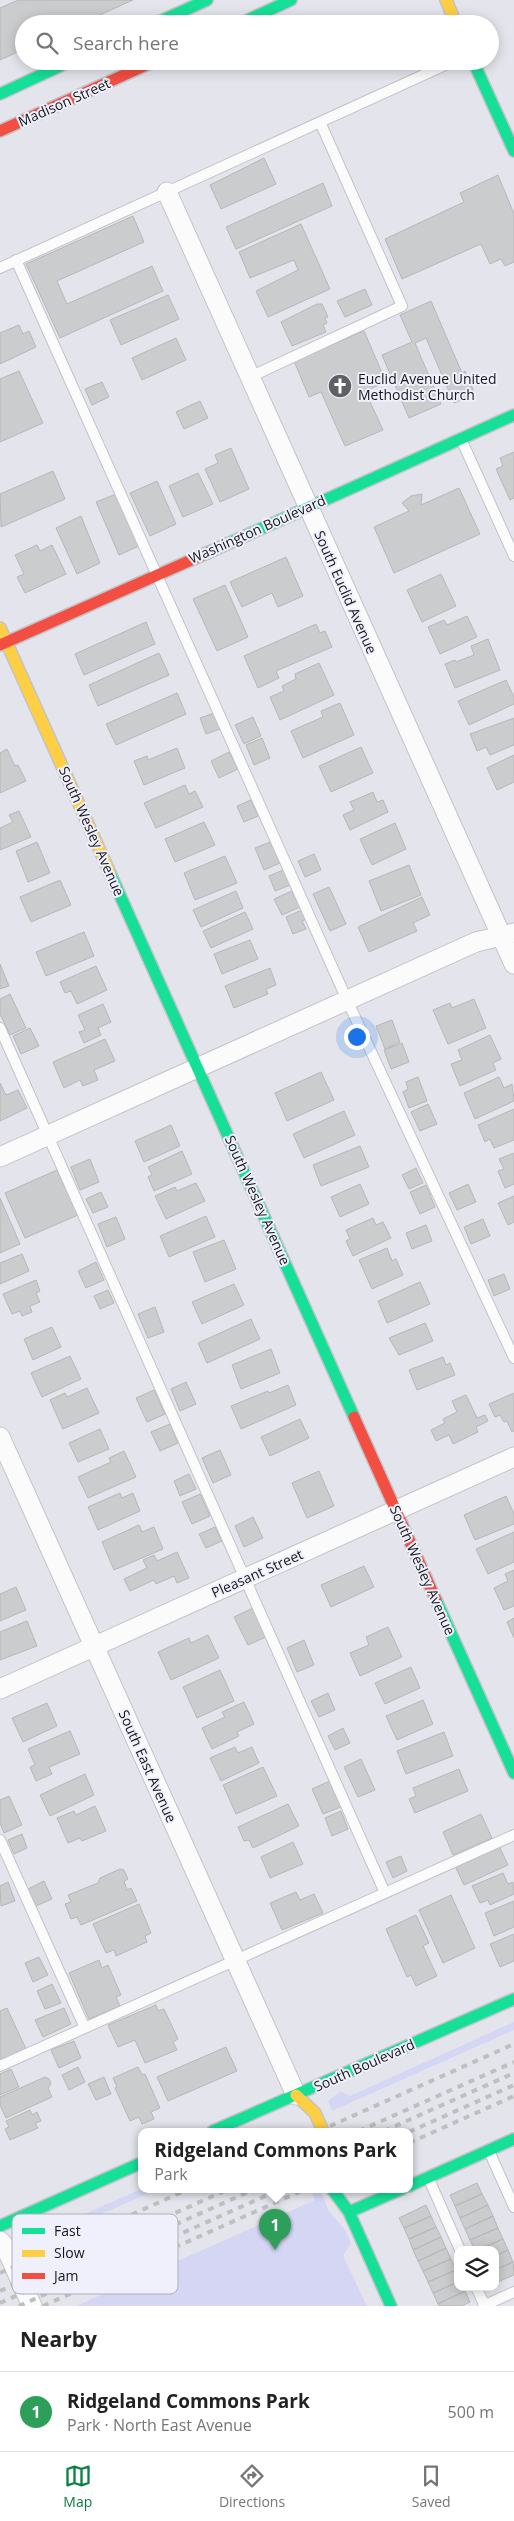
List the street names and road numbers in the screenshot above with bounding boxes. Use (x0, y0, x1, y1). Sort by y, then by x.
street label: Madison Street (15, 73, 113, 131)
street label: Washington Boulevard (186, 490, 328, 568)
street label: South Euclid Avenue (310, 527, 382, 657)
street label: South Wesley Avenue (55, 763, 129, 899)
street label: South Wesley Avenue (221, 1132, 295, 1268)
street label: South Wesley Avenue (386, 1502, 460, 1638)
street label: Pleasant Street (208, 1544, 306, 1602)
street label: South East Avenue (115, 1707, 181, 1825)
street label: South Boulevard (311, 2034, 417, 2096)

